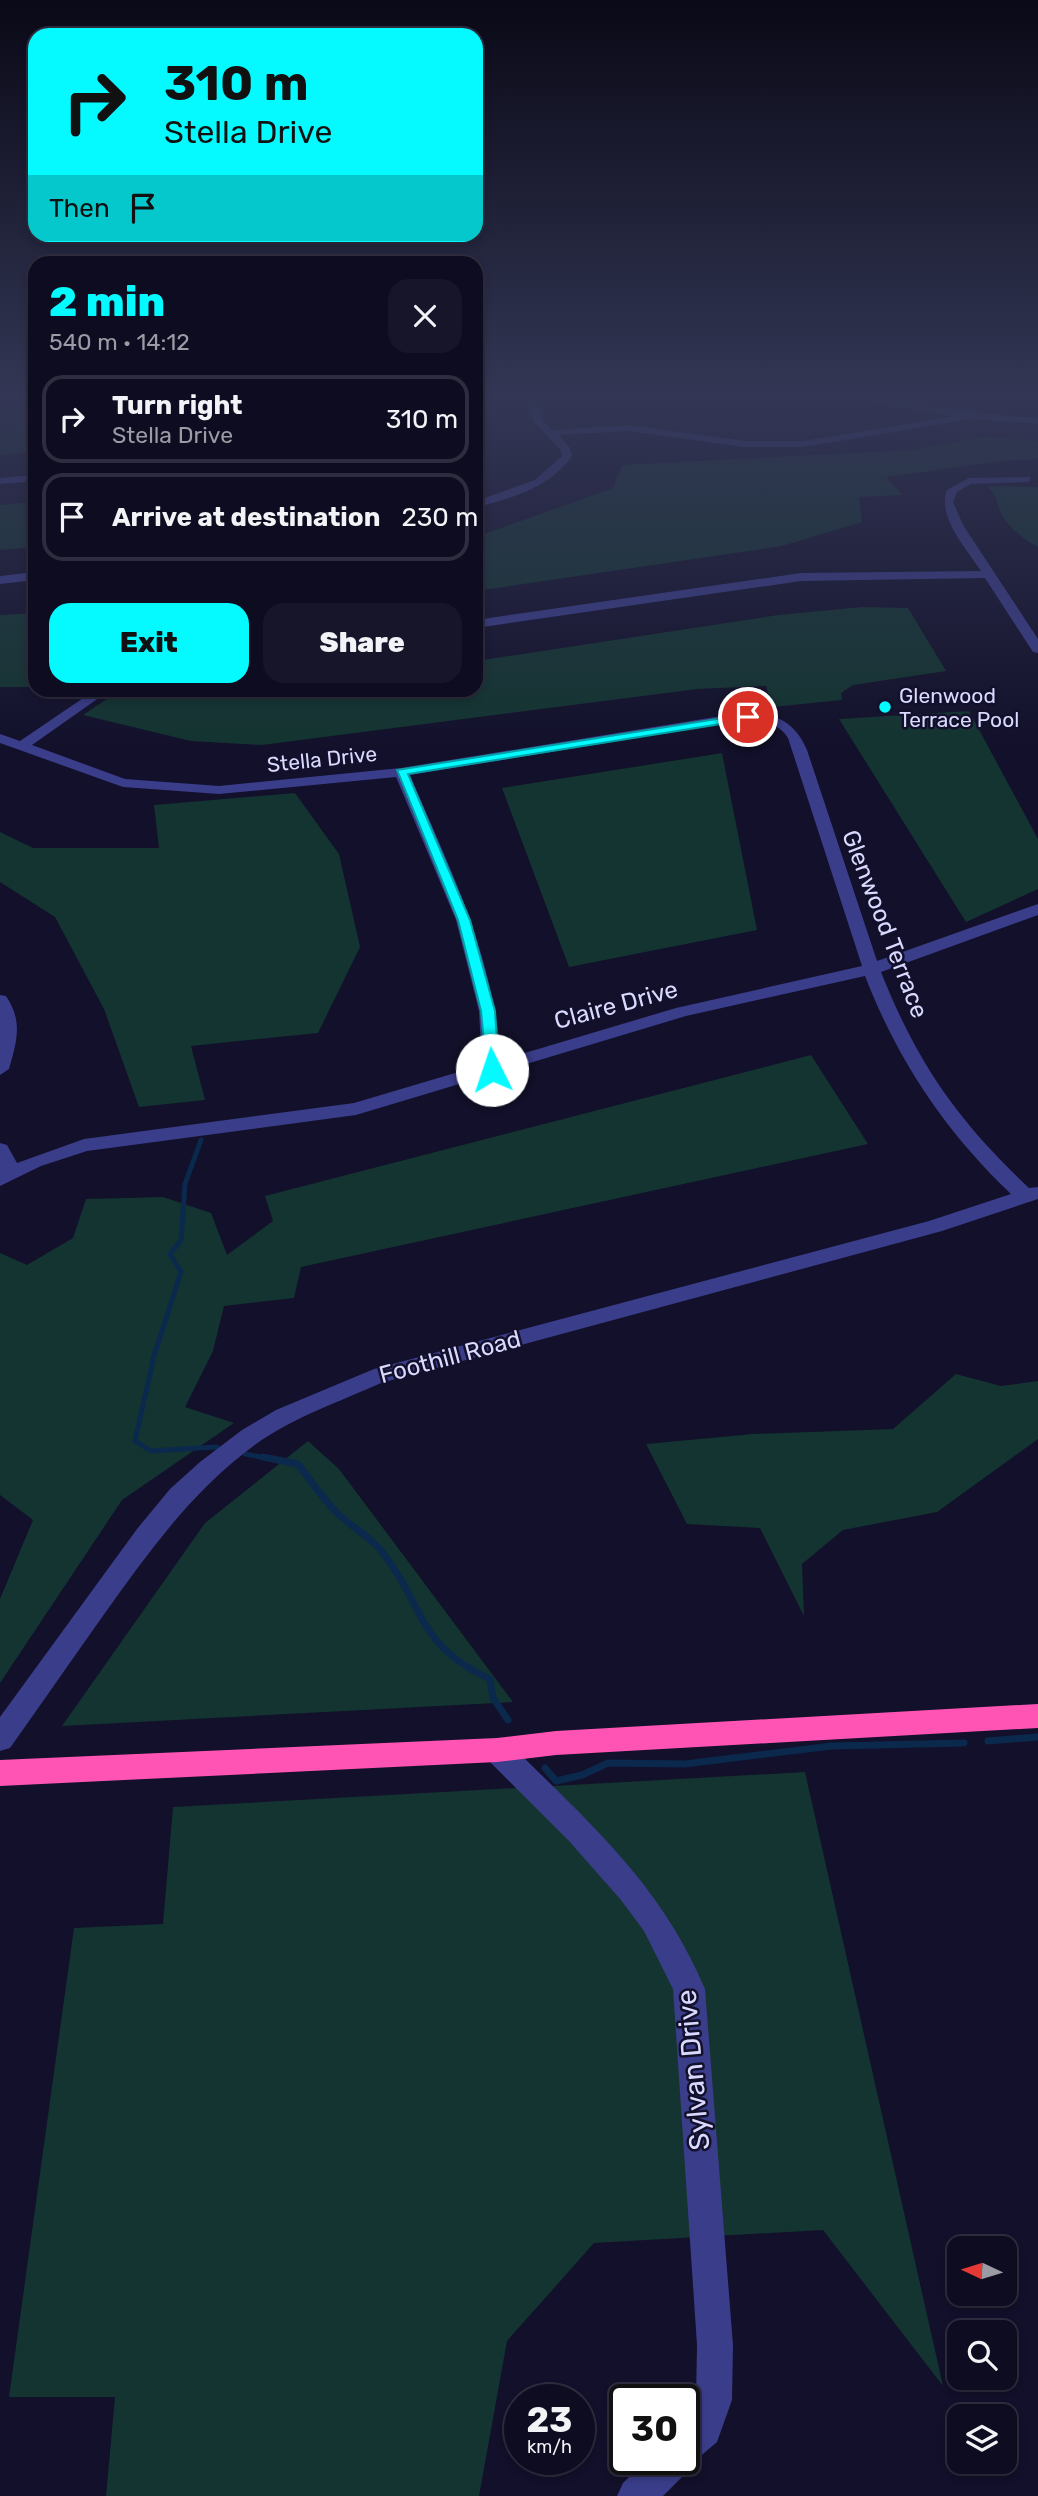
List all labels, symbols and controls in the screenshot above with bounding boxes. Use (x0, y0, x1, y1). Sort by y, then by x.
text: 310 m (164, 54, 309, 112)
icon: right (49, 56, 140, 147)
text: Stella Drive (164, 113, 332, 151)
icon: arrive (124, 189, 162, 227)
text: Then (49, 193, 110, 224)
text: 2 min (49, 277, 165, 327)
button: close (388, 279, 462, 353)
text: 540 m · 14:12 (49, 328, 190, 356)
text: Turn right (112, 390, 242, 421)
icon: right (53, 400, 91, 438)
text: 310 m (386, 404, 458, 435)
text: Stella Drive (112, 421, 233, 449)
icon: arrive (53, 498, 91, 536)
text: Arrive at destination (112, 502, 380, 533)
text: 230 m (401, 502, 478, 533)
button: Exit (49, 603, 249, 683)
button: Share (263, 603, 462, 683)
place label: Glenwood Terrace Pool (899, 683, 1019, 732)
pin (718, 687, 778, 747)
icon: arrive (729, 698, 767, 736)
marker: Glenwood Terrace Pool (877, 699, 893, 715)
street label: Stella Drive (266, 741, 378, 777)
street label: Glenwood Terrace (836, 826, 934, 1022)
street label: Claire Drive (551, 975, 681, 1035)
position arrow (455, 1033, 529, 1107)
street label: Foothill Road (376, 1325, 524, 1389)
street label: Sylvan Drive (670, 1988, 716, 2152)
north arrow (947, 2236, 1017, 2306)
map controls (947, 2236, 1017, 2474)
button: search (947, 2320, 1017, 2390)
speed limit sign: 30 (609, 2384, 700, 2475)
text: 23 (527, 2399, 572, 2441)
button: layers (947, 2404, 1017, 2474)
text: km/h (527, 2436, 572, 2458)

